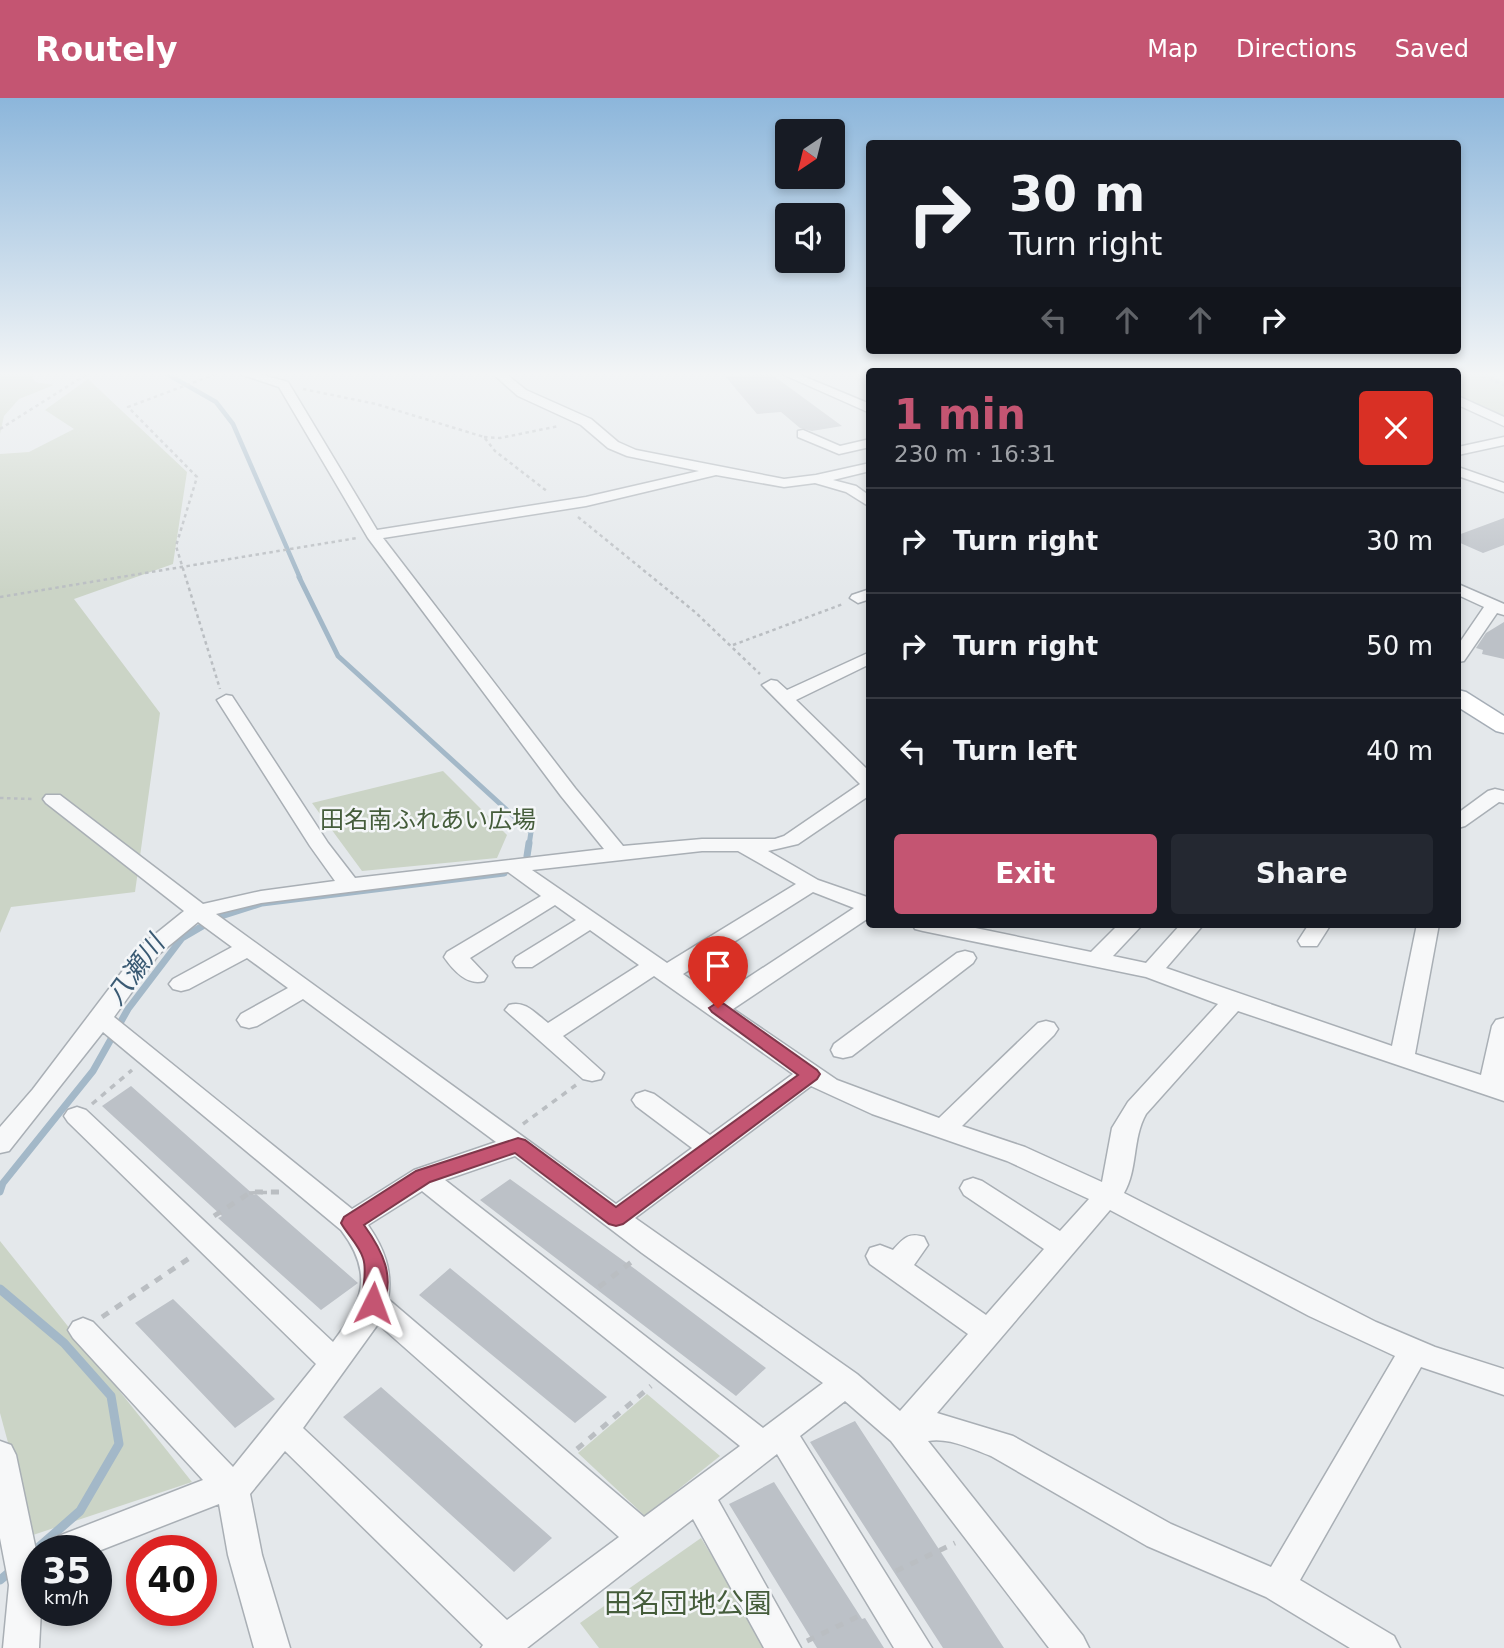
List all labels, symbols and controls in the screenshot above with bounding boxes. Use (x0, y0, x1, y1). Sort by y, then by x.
text: Routely (35, 30, 178, 69)
text: Map (1147, 35, 1198, 63)
text: Directions (1236, 35, 1357, 63)
text: Saved (1395, 35, 1469, 63)
north arrow (775, 119, 845, 189)
map controls (775, 119, 845, 273)
text: 30 m (1009, 166, 1145, 223)
icon: right (894, 168, 985, 259)
button: sound (775, 203, 845, 273)
text: Turn right (1009, 225, 1162, 263)
icon: left (1035, 301, 1073, 339)
icon: ahead (1108, 301, 1146, 339)
icon: ahead (1181, 301, 1219, 339)
icon: right (1254, 301, 1292, 339)
text: 1 min (894, 390, 1026, 439)
button: close (1359, 391, 1433, 465)
text: 230 m · 16:31 (894, 441, 1056, 467)
icon: right (894, 522, 932, 560)
text: Turn right (953, 526, 1098, 556)
text: 30 m (1366, 526, 1433, 556)
icon: right (894, 627, 932, 665)
text: Turn right (953, 631, 1098, 661)
text: 50 m (1366, 631, 1433, 661)
icon: left (894, 732, 932, 770)
text: Turn left (953, 736, 1077, 766)
text: 40 m (1366, 736, 1433, 766)
park label: 田名南ふれあい広場 (320, 806, 536, 834)
button: Exit (894, 834, 1157, 914)
button: Share (1171, 834, 1433, 914)
water label: 八瀬川 (100, 927, 172, 1010)
pin (688, 936, 748, 1008)
icon: arrive (699, 947, 737, 985)
position arrow (336, 1266, 410, 1340)
speed limit sign: 40 (126, 1535, 217, 1626)
text: 35 (42, 1551, 91, 1591)
text: km/h (44, 1587, 89, 1608)
park label: 田名団地公園 (604, 1587, 772, 1620)

